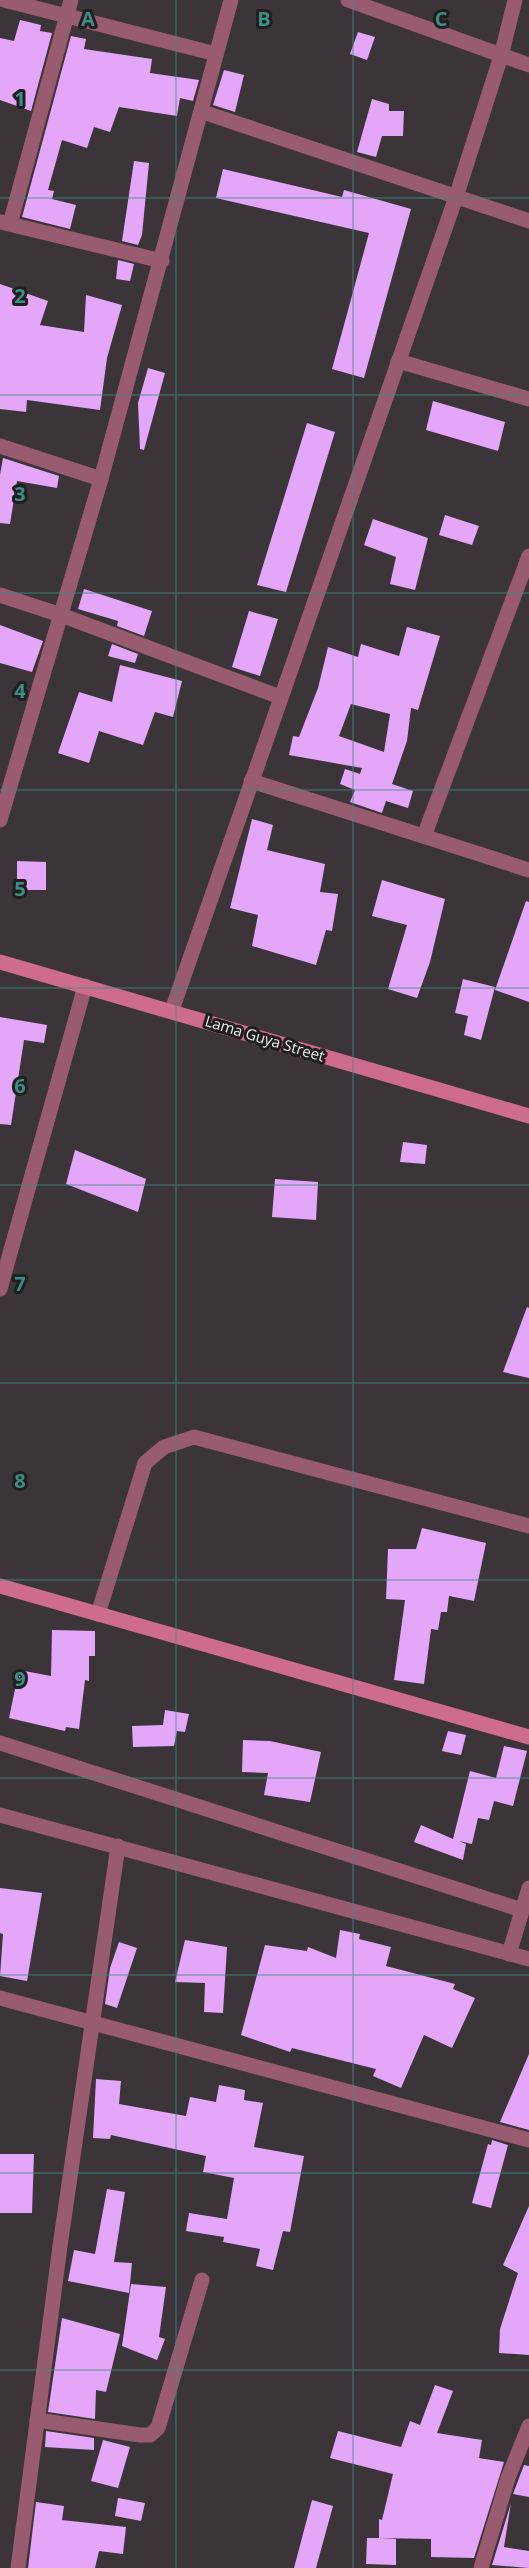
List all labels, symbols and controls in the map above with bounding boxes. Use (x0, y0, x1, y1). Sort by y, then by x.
text: A (81, 5, 95, 32)
text: B (257, 5, 271, 32)
text: C (435, 5, 448, 32)
text: 1 (14, 85, 26, 112)
text: 2 (14, 282, 26, 309)
text: 3 (14, 480, 26, 507)
text: 4 (14, 677, 26, 704)
text: 5 (14, 875, 26, 902)
street label: Lama Guya Street (203, 1010, 327, 1066)
text: 6 (14, 1072, 26, 1099)
text: 7 (14, 1270, 26, 1297)
text: 8 (14, 1467, 26, 1494)
text: 9 (14, 1665, 26, 1692)

